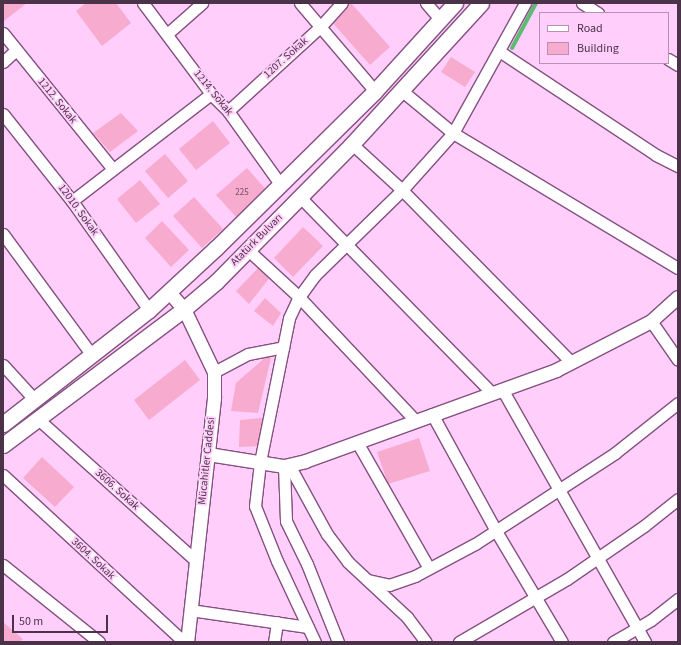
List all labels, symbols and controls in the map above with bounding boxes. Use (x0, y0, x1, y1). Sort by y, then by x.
legend (539, 12, 669, 64)
text: Road (577, 20, 603, 37)
street label: 1207. Sokak (261, 35, 311, 81)
text: Building (577, 40, 619, 57)
street label: 1214. Sokak (191, 67, 235, 119)
street label: 1212. Sokak (35, 75, 79, 127)
street label: 12010. Sokak (55, 182, 101, 238)
house number: 225 (235, 188, 249, 198)
street label: Atatürk Bulvarı (228, 211, 286, 269)
street label: Mücahitler Caddesi (196, 417, 218, 505)
street label: 3606. Sokak (92, 467, 142, 513)
street label: 3604. Sokak (68, 535, 118, 583)
scale bar (14, 607, 110, 633)
text: 50 m (19, 613, 43, 630)

